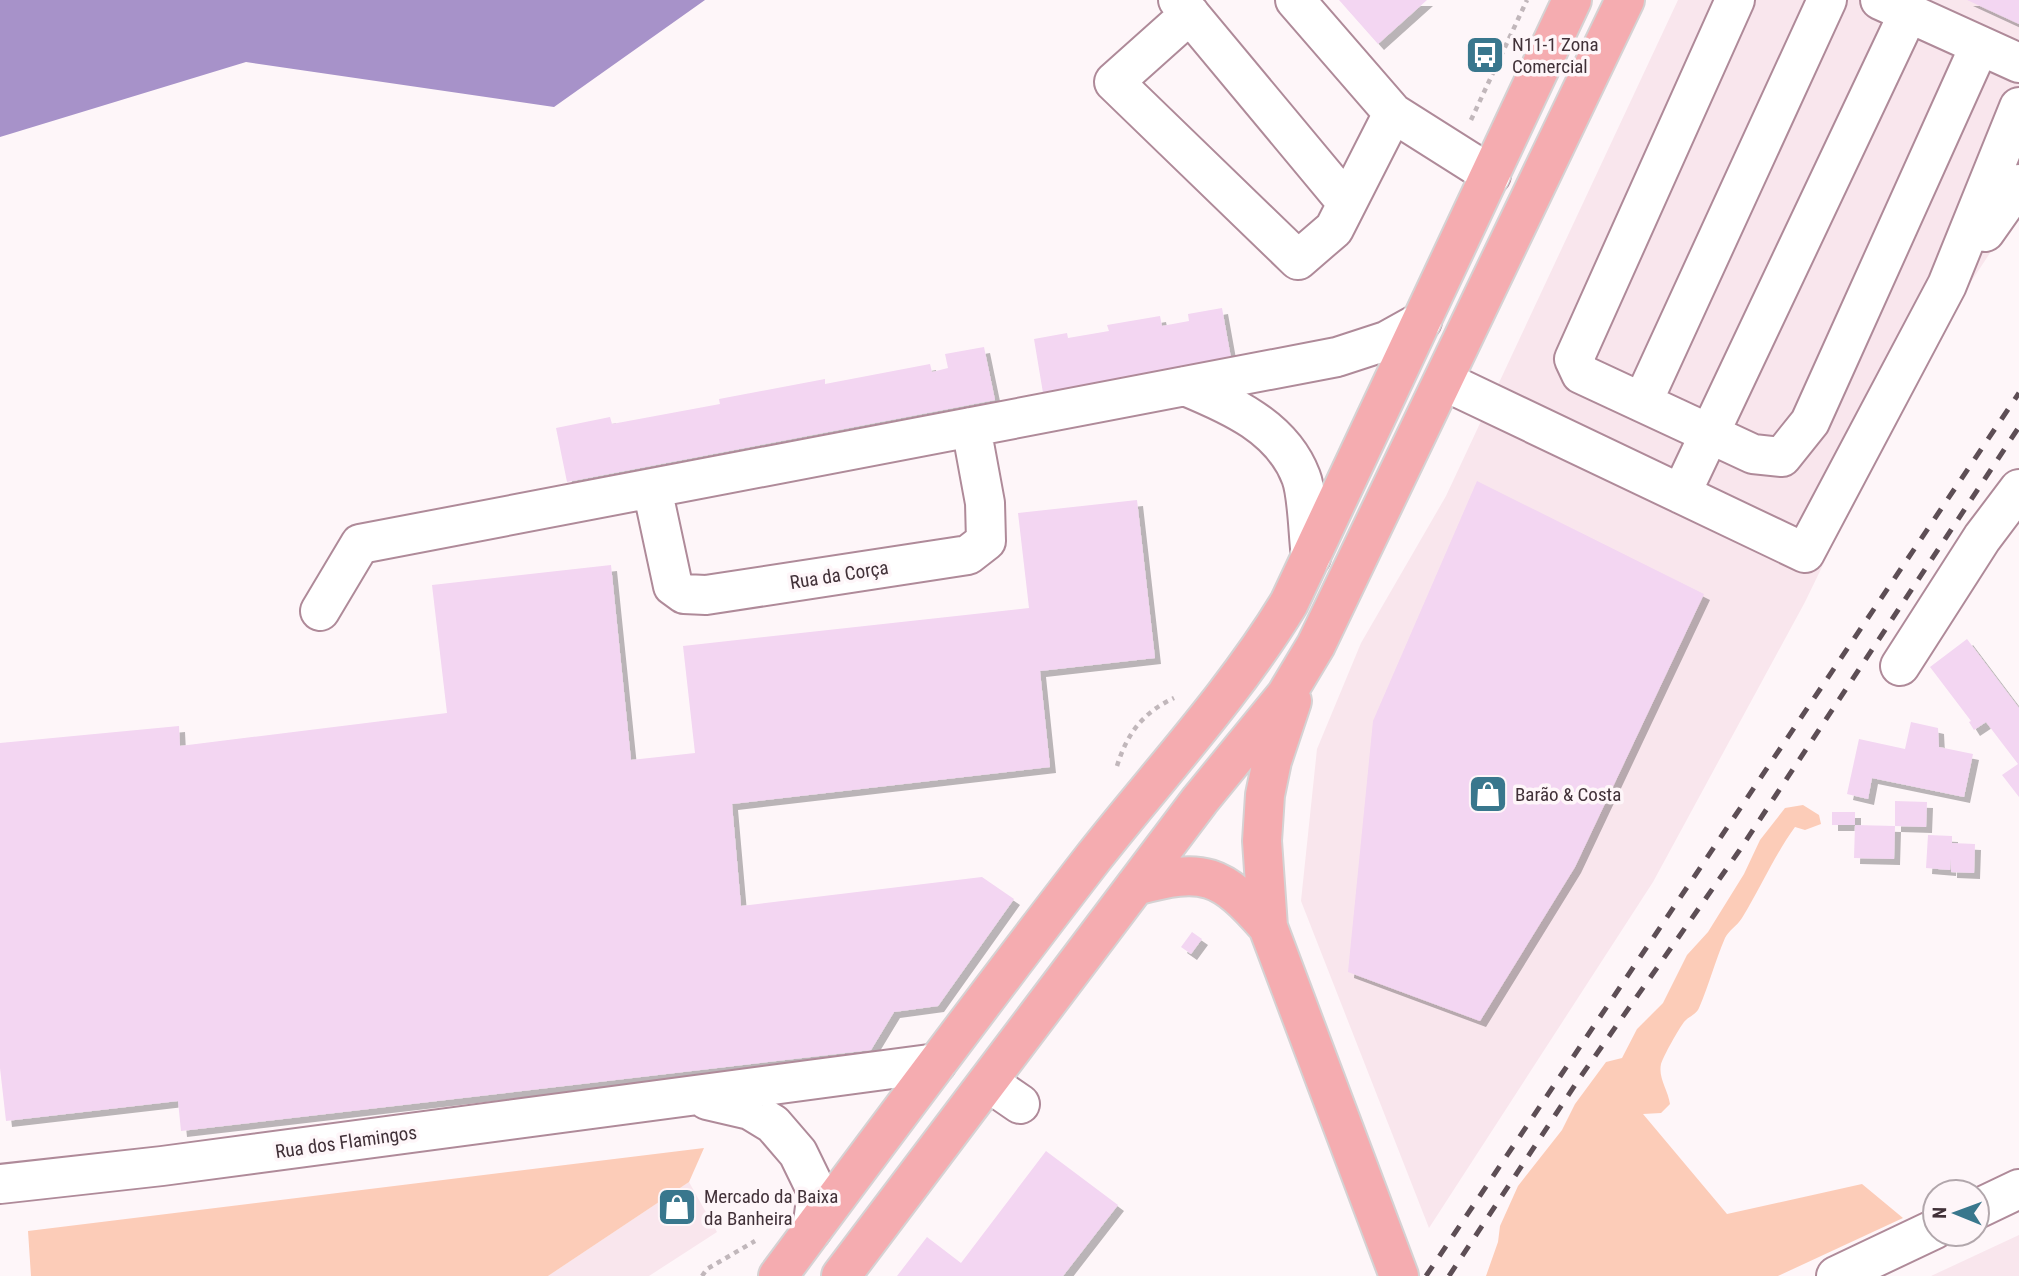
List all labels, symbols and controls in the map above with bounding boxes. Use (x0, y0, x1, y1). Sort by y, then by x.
place label: N11-1 Zona Comercial (1512, 33, 1599, 78)
bus stop icon: N11-1 Zona Comercial (1464, 34, 1506, 76)
street label: Rua da Corça (788, 556, 890, 594)
shop icon: Barão & Costa (1467, 773, 1509, 815)
place label: Barão & Costa (1515, 783, 1621, 806)
street label: Rua dos Flamingos (274, 1121, 418, 1163)
north arrow (1921, 1178, 1991, 1248)
place label: Mercado da Baixa da Banheira (704, 1185, 838, 1230)
shop icon: Mercado da Baixa da Banheira (656, 1186, 698, 1228)
text: N (1928, 1207, 1951, 1219)

